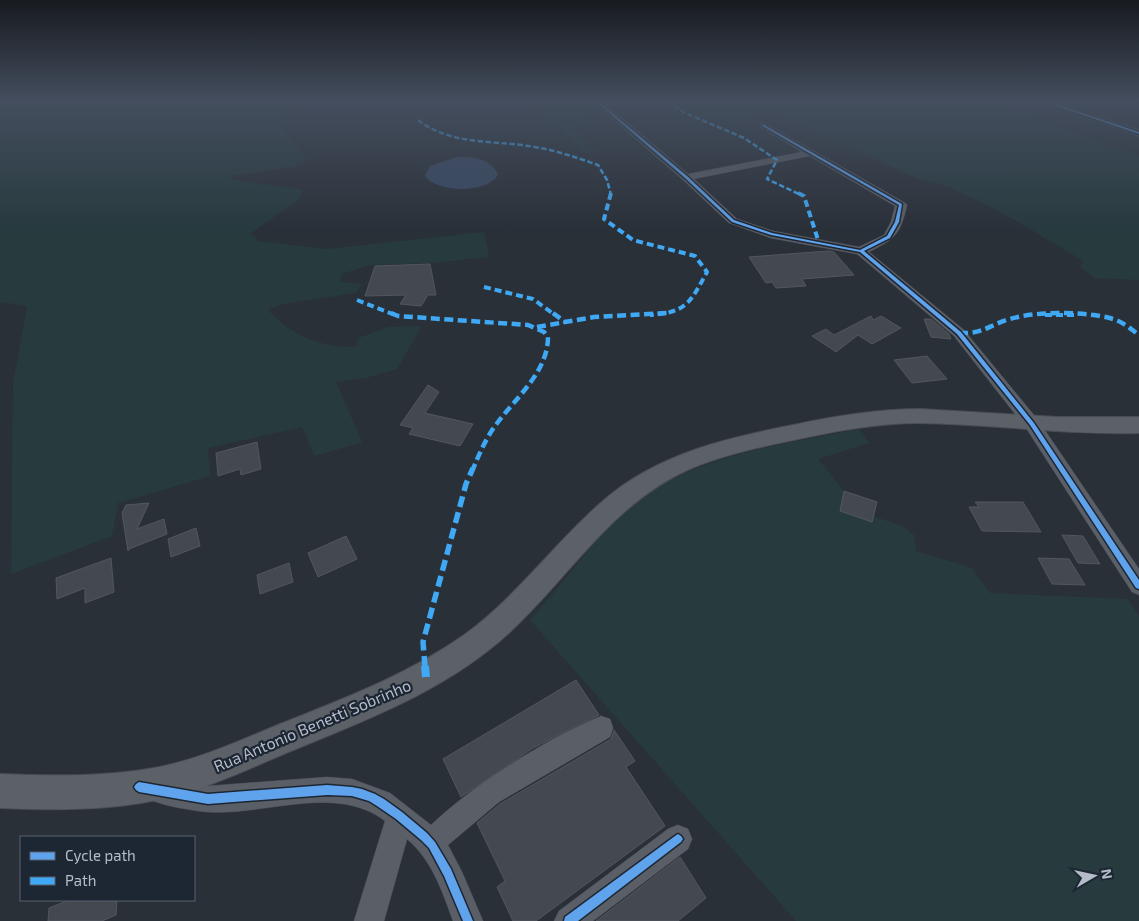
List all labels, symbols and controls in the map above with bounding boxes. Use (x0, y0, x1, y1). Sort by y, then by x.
street label: Rua Antonio Benetti Sobrinho (210, 675, 414, 775)
legend (20, 836, 195, 901)
text: Cycle path (65, 846, 136, 864)
north arrow (1069, 851, 1119, 901)
text: N (1098, 868, 1117, 880)
text: Path (65, 871, 96, 889)

